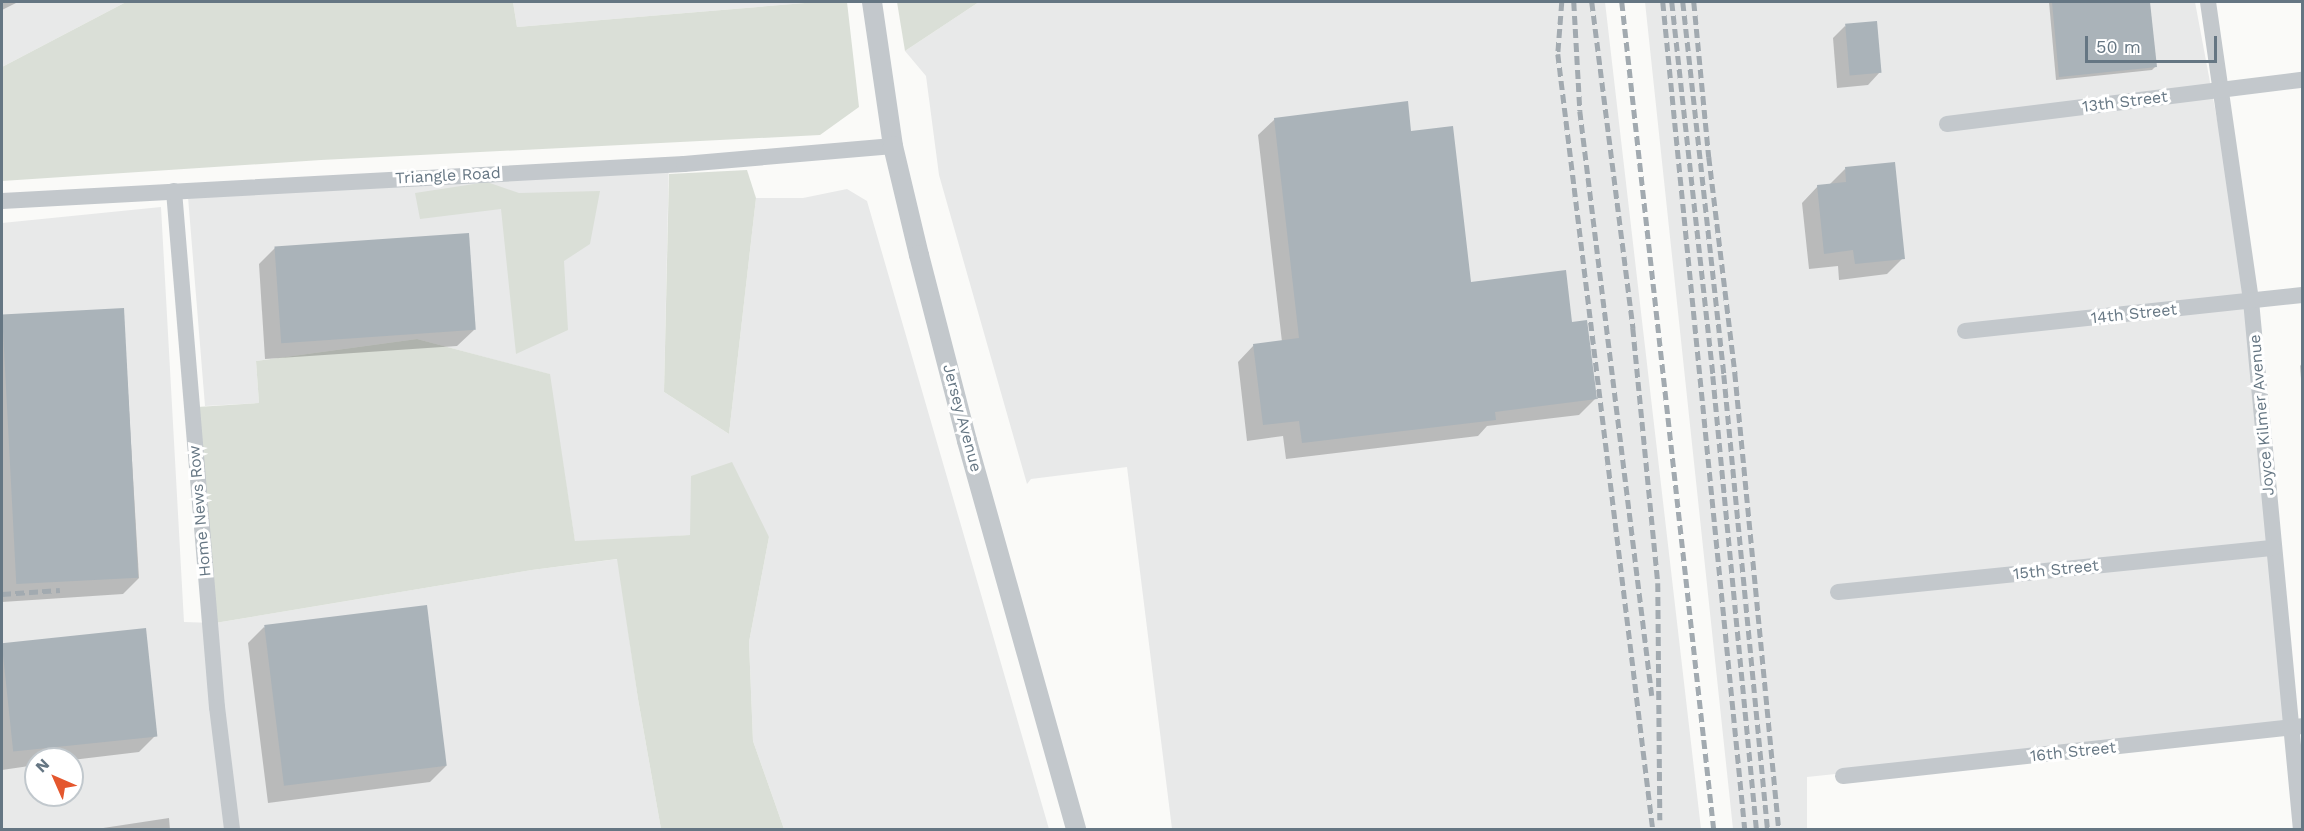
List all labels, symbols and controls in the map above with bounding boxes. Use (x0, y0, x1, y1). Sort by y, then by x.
scale bar (2088, 24, 2220, 62)
text: 50 m (2096, 36, 2141, 57)
street label: 13th Street (2081, 87, 2169, 117)
street label: Triangle Road (395, 164, 501, 188)
street label: 14th Street (2090, 300, 2178, 328)
street label: Joyce Kilmer Avenue (2245, 333, 2279, 497)
street label: Jersey Avenue (938, 361, 986, 475)
street label: Home News Row (185, 444, 215, 578)
street label: 15th Street (2012, 556, 2100, 584)
street label: 16th Street (2029, 738, 2117, 766)
north arrow (24, 747, 84, 807)
text: N (31, 754, 53, 776)

